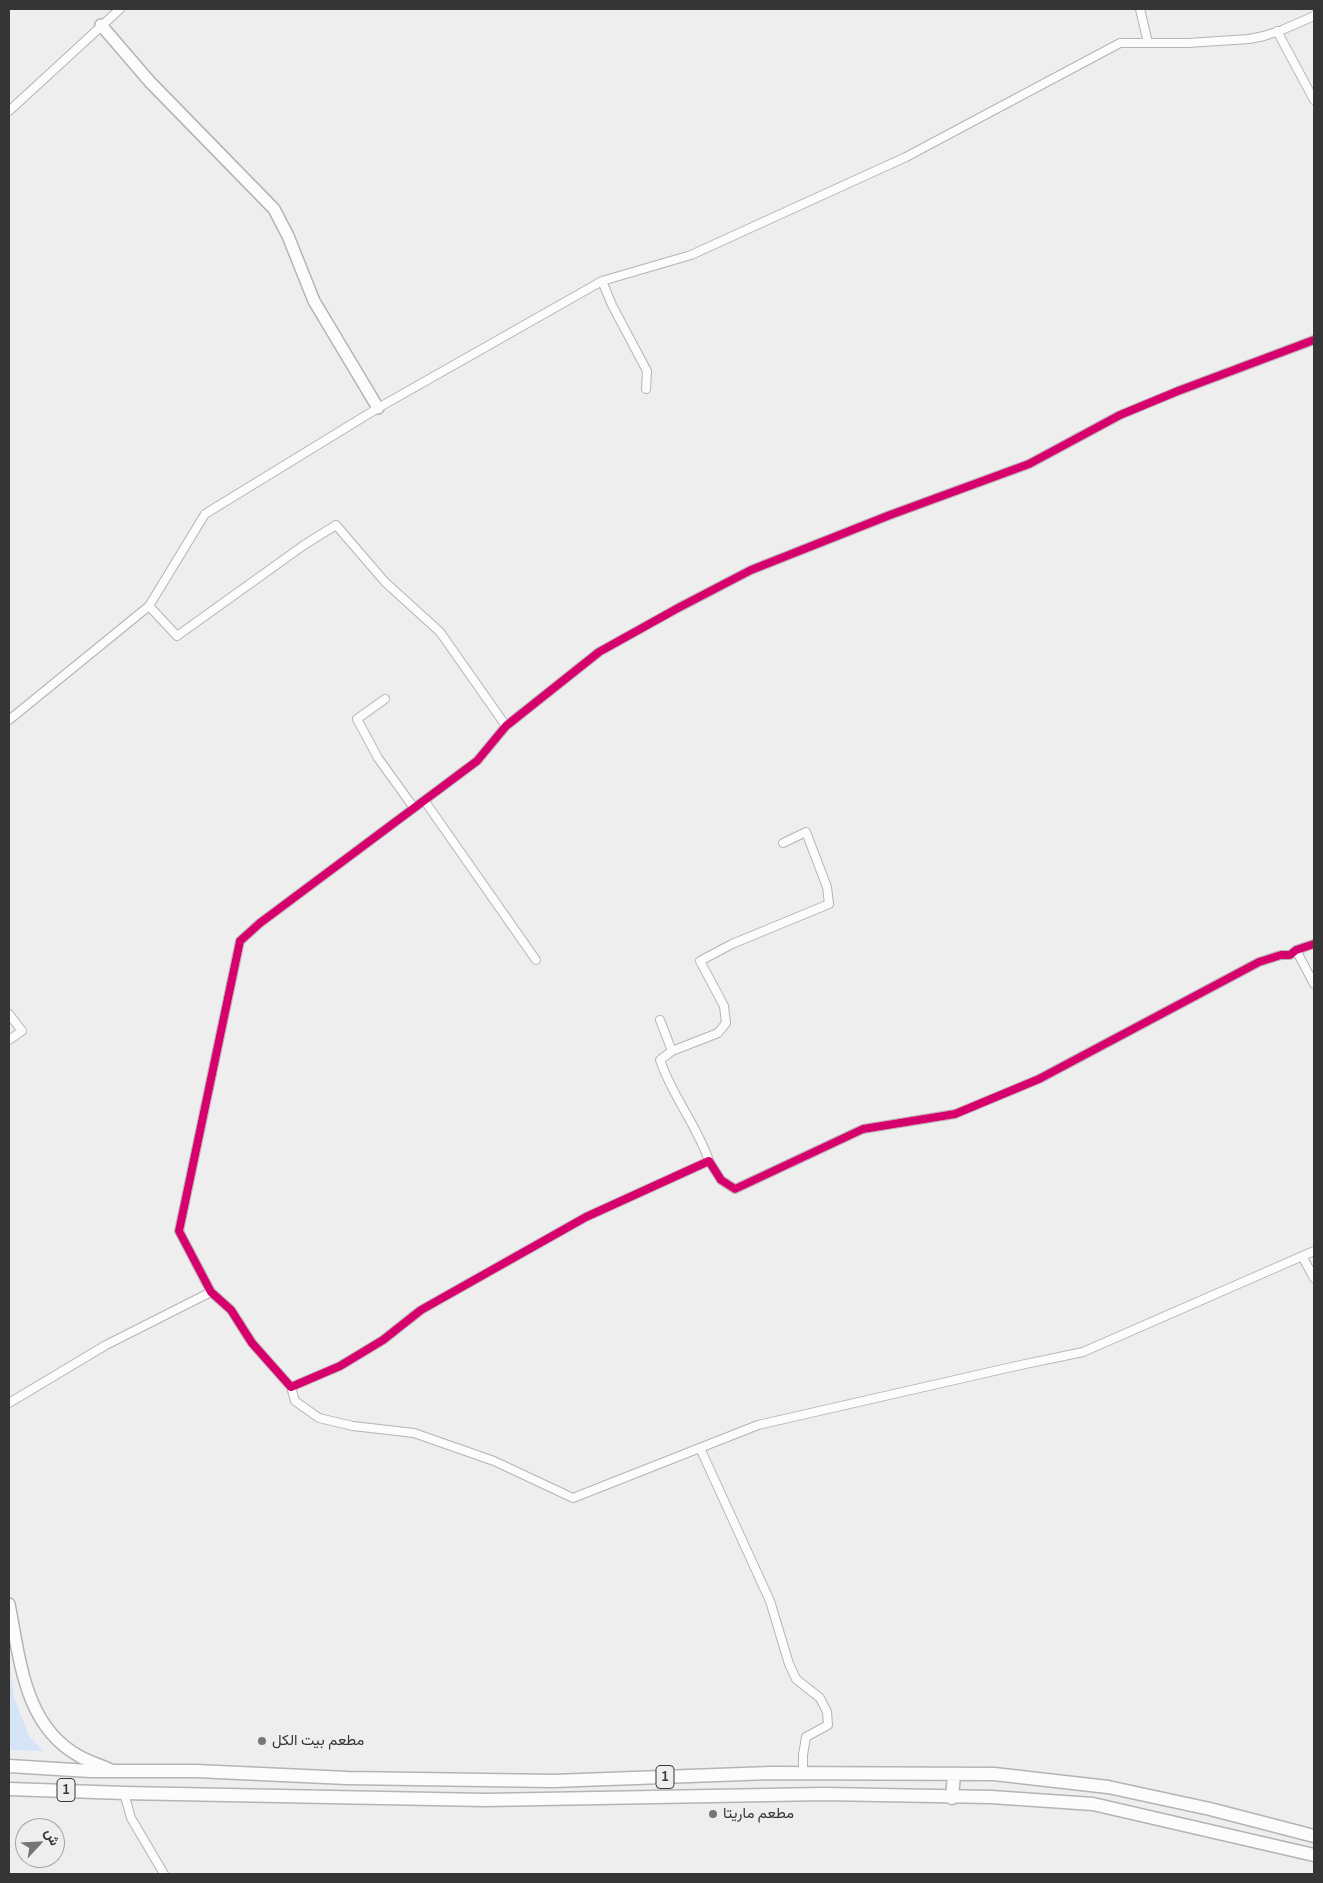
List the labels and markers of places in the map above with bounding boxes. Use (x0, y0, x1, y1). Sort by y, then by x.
place label: مطعم بيت الكل (272, 1732, 364, 1750)
marker: مطعم بيت الكل (256, 1735, 268, 1747)
place label: مطعم ماريتا (723, 1805, 794, 1823)
marker: مطعم ماريتا (707, 1808, 719, 1820)

